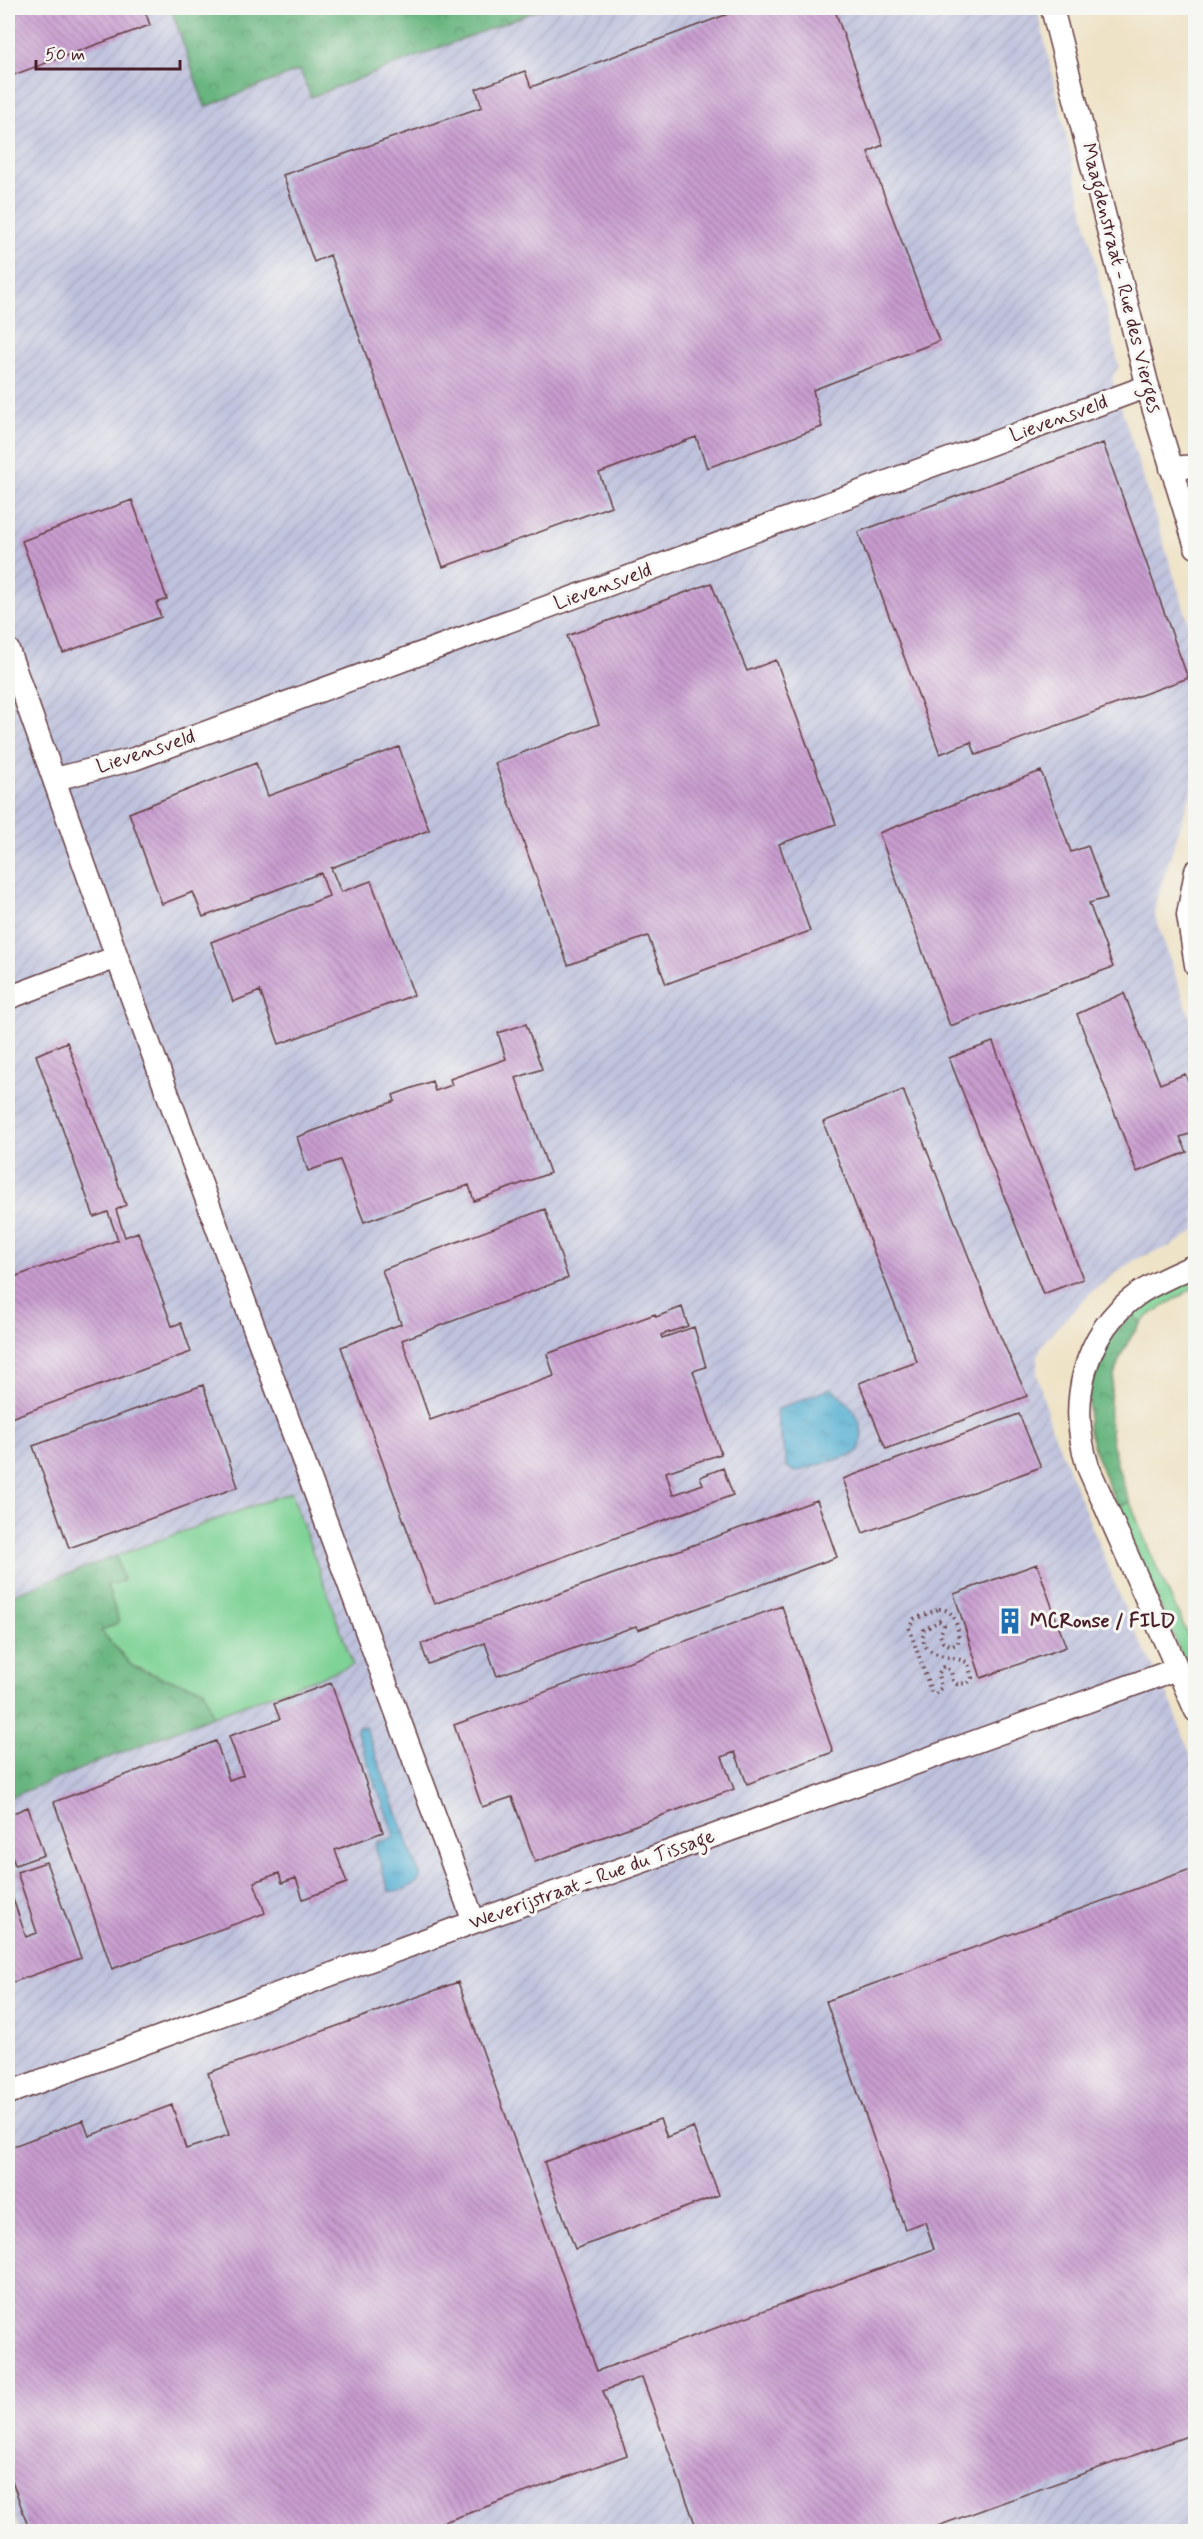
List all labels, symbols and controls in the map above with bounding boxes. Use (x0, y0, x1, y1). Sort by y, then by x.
scale bar (36, 33, 180, 71)
text: 50 m (45, 43, 85, 67)
street label: Maagdenstraat - Rue des Vierges (1072, 140, 1168, 416)
street label: Lievensveld (1006, 389, 1112, 449)
street label: Lievensveld (550, 557, 656, 617)
street label: Lievensveld (93, 723, 199, 781)
building icon: MCRonse / FILD (995, 1606, 1025, 1636)
place label: MCRonse / FILD (1030, 1608, 1175, 1635)
street label: Weverijstraat - Rue du Tissage (465, 1823, 719, 1939)

